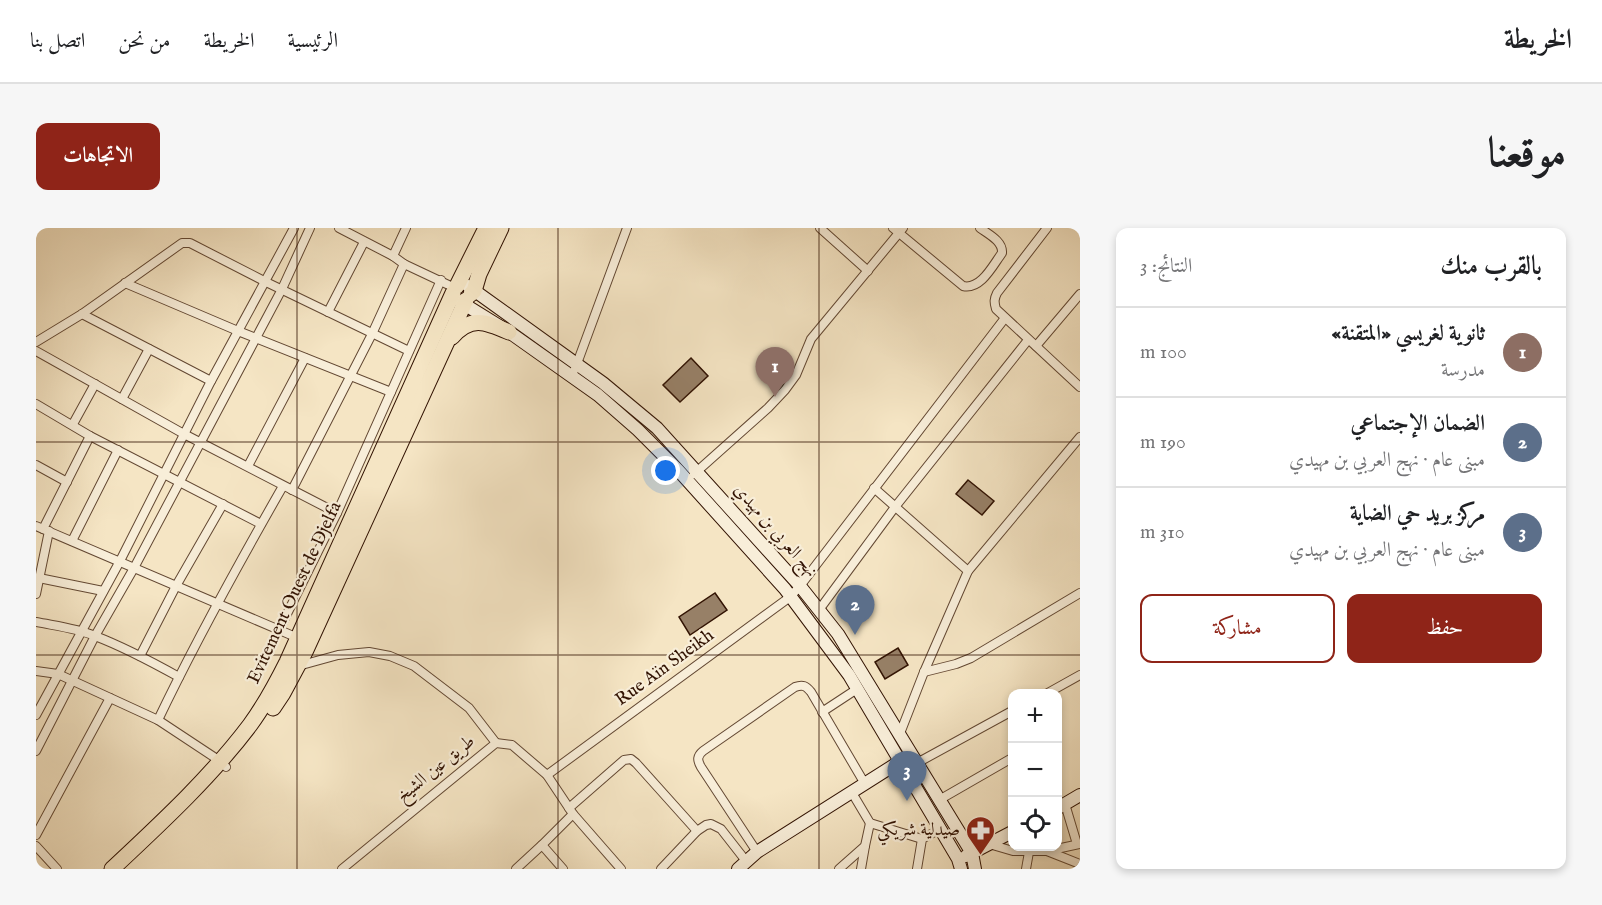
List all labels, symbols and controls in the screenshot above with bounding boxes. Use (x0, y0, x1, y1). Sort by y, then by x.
text: الخريطة (1504, 23, 1572, 58)
text: اتصل بنا (30, 28, 85, 55)
text: من نحن (118, 28, 170, 55)
text: الخريطة (203, 28, 255, 55)
text: الرئيسية (288, 28, 338, 55)
button: الاتجاهات (36, 123, 160, 190)
text: موقعنا (1488, 128, 1566, 181)
text: بالقرب منك (1440, 250, 1542, 283)
text: النتائج: 3 (1140, 254, 1192, 279)
text: ثانوية لغريسي «المتقنة» (1332, 320, 1485, 348)
text: 100 m (1140, 340, 1187, 365)
text: 1 (1519, 340, 1526, 365)
pin: 1 (756, 348, 794, 397)
text: مدرسة (1441, 358, 1485, 383)
text: الضمان الإجتماعي (1350, 410, 1485, 438)
text: 190 m (1140, 430, 1186, 455)
text: 2 (1518, 430, 1527, 455)
text: مبنى عام · نهج العربي بن مهيدي (1289, 448, 1485, 473)
your location (651, 456, 680, 485)
street label: نهج العربي بن مهيدي (726, 479, 822, 585)
street label: Evitement Ouest de Djelfa (243, 498, 347, 688)
text: مركز بريد حي الضاية (1350, 500, 1485, 528)
text: 310 m (1140, 520, 1184, 545)
text: 3 (1519, 520, 1526, 545)
text: مبنى عام · نهج العربي بن مهيدي (1289, 538, 1485, 563)
pin: 2 (836, 586, 874, 635)
button: مشاركة (1140, 594, 1335, 663)
button: حفظ (1347, 594, 1542, 663)
street label: Rue Aïn Sheikh (611, 624, 719, 712)
map controls (1008, 689, 1062, 851)
button: + (1008, 689, 1062, 743)
street label: طريق عين الشيخ (392, 730, 482, 810)
button: − (1008, 743, 1062, 797)
pin: 3 (888, 752, 926, 801)
button: locate (1008, 797, 1062, 851)
pharmacy icon: صيدلية شريكي (965, 814, 997, 856)
place label: صيدلية شريكي (877, 819, 960, 846)

